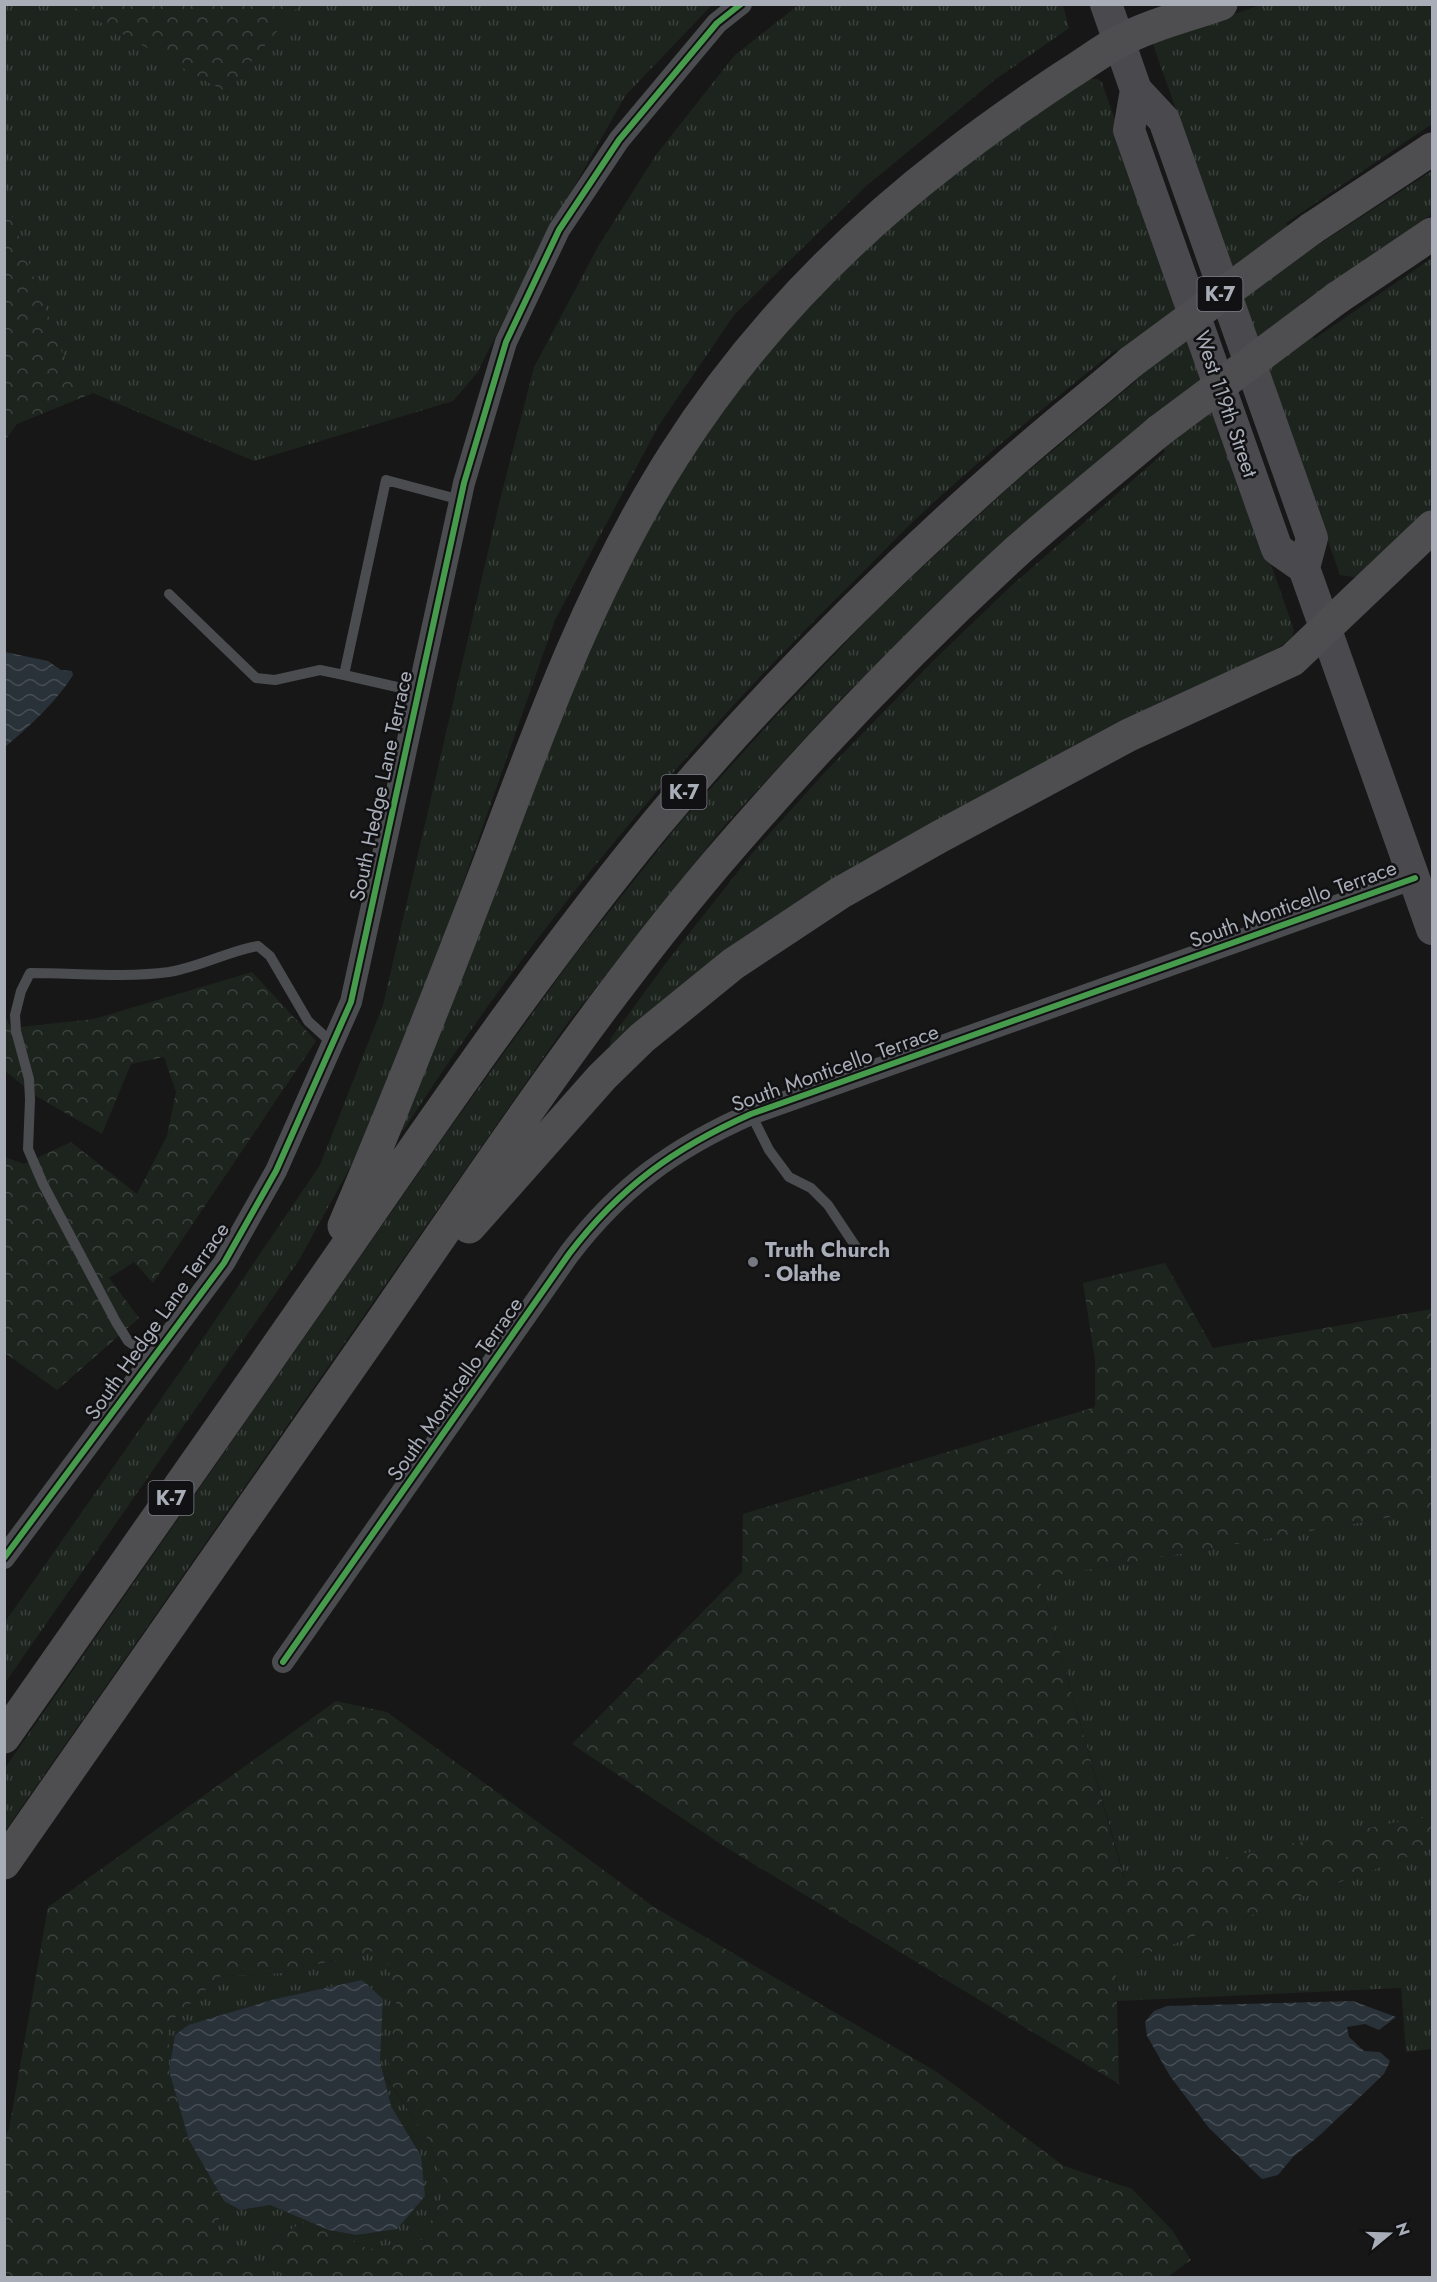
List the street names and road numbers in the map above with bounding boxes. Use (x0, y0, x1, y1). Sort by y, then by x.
road number: K-7 (1198, 277, 1242, 311)
street label: West 119th Street (1187, 327, 1265, 481)
street label: South Hedge Lane Terrace (342, 668, 420, 904)
road number: K-7 (662, 775, 706, 809)
street label: South Monticello Terrace (1185, 852, 1401, 955)
street label: South Monticello Terrace (727, 1016, 943, 1119)
street label: South Hedge Lane Terrace (77, 1216, 237, 1426)
street label: South Monticello Terrace (380, 1291, 530, 1487)
road number: K-7 (148, 1481, 194, 1515)

